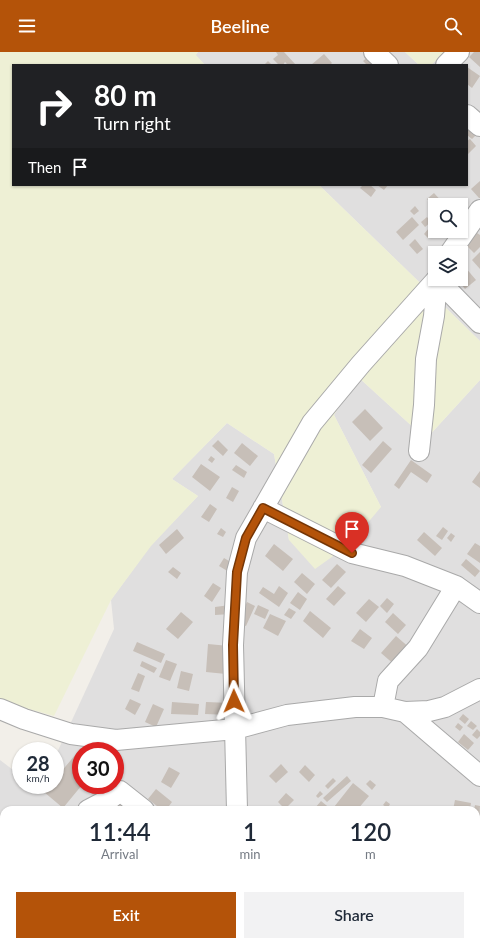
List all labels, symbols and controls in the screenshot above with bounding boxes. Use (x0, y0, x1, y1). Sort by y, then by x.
icon: menu (16, 15, 38, 37)
text: Beeline (210, 15, 270, 37)
icon: search (442, 15, 464, 37)
text: 80 m (94, 78, 157, 112)
icon: right (28, 80, 80, 132)
text: Turn right (94, 112, 171, 134)
icon: arrive (69, 156, 91, 178)
text: Then (28, 158, 61, 176)
map controls (428, 198, 468, 286)
button: search (428, 198, 468, 238)
button: layers (428, 246, 468, 286)
pin (335, 512, 369, 553)
icon: arrive (341, 518, 363, 540)
position arrow (213, 680, 255, 722)
speed limit sign: 30 (72, 742, 124, 794)
text: 28 (26, 751, 50, 775)
text: km/h (26, 772, 50, 784)
text: 11:44 (89, 817, 151, 846)
text: 1 (243, 817, 257, 846)
text: 120 (349, 817, 391, 846)
text: Arrival (101, 846, 138, 862)
text: min (239, 846, 261, 862)
text: m (365, 846, 376, 862)
button: Exit (16, 892, 236, 938)
button: Share (244, 892, 464, 938)

